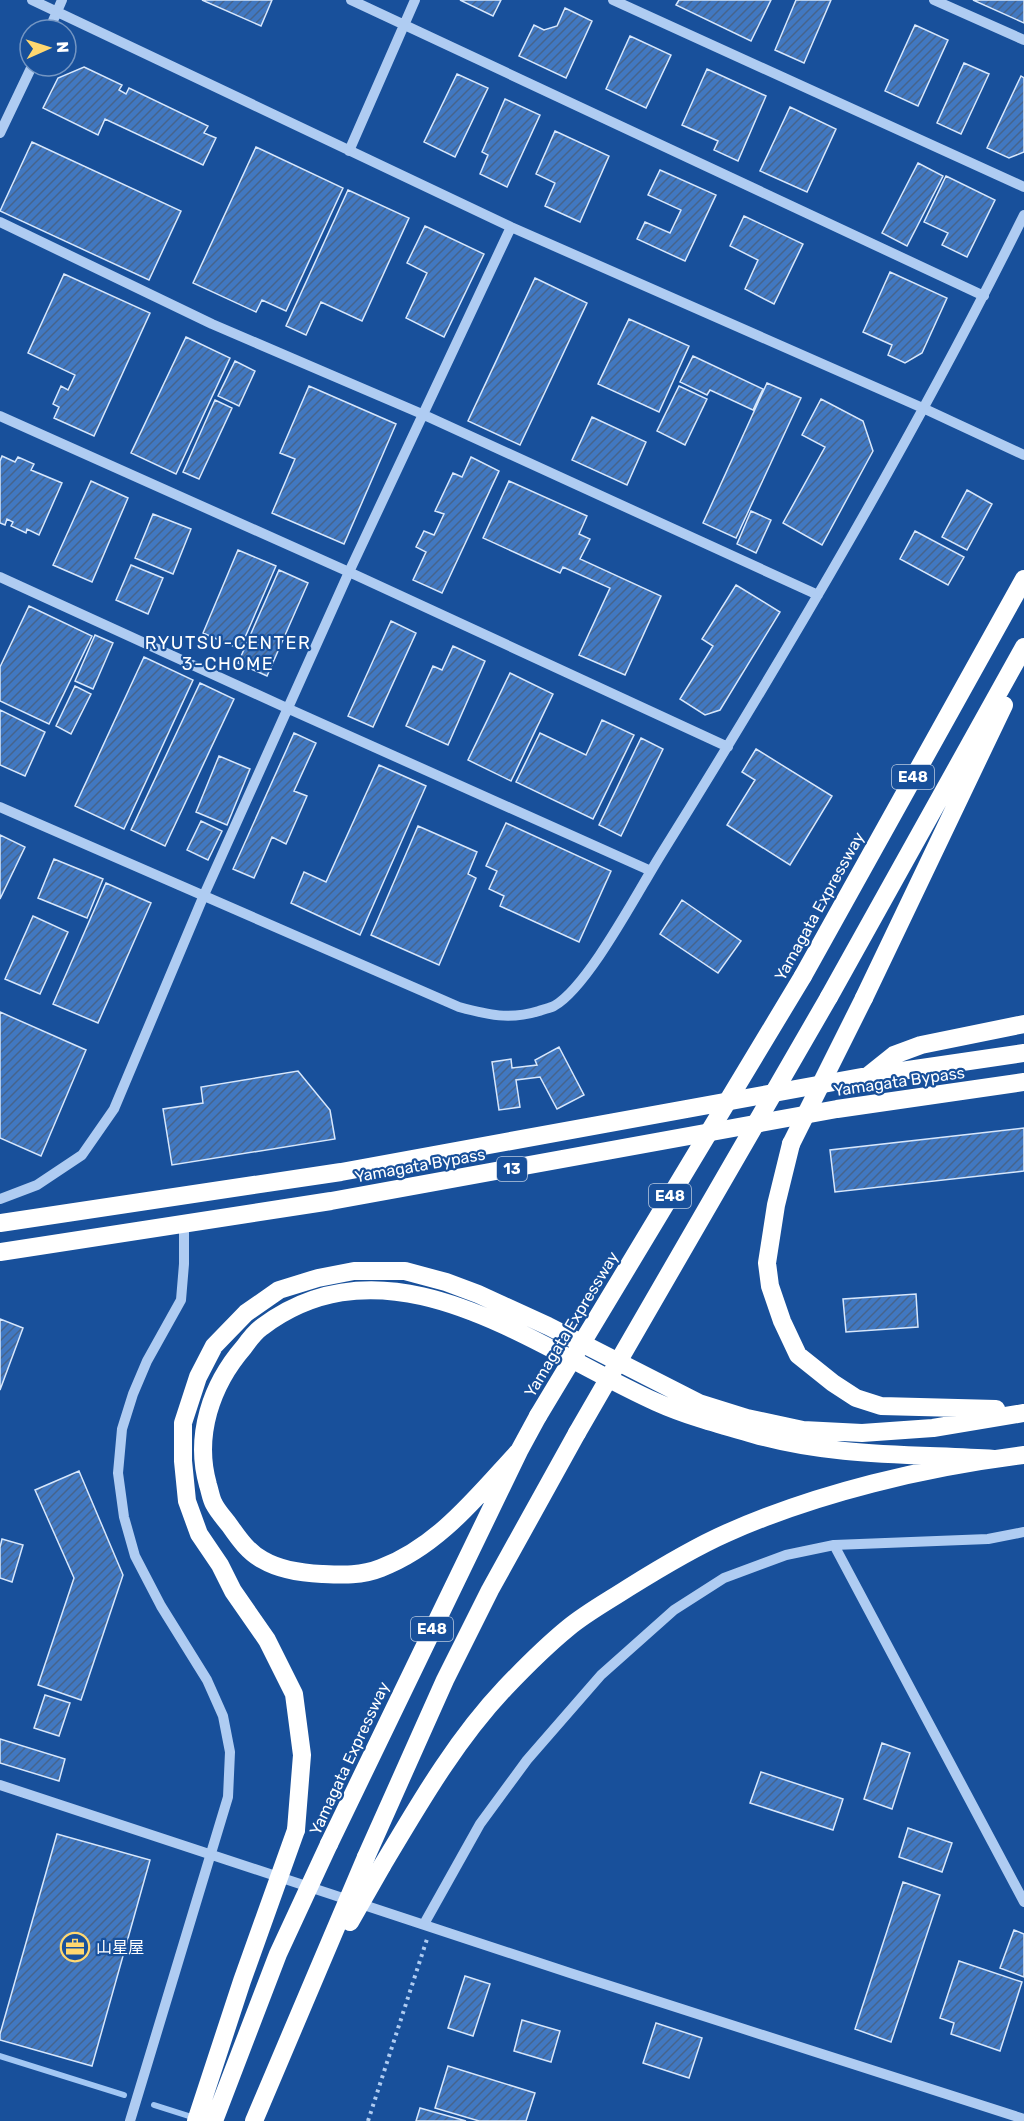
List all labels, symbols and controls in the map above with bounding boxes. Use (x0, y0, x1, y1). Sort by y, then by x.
north arrow (18, 18, 78, 78)
text: N (53, 41, 72, 53)
district label: RYUTSU-CENTER 3-CHOME (145, 632, 311, 675)
road number: E48 (892, 765, 934, 789)
street label: Yamagata Expressway (771, 829, 868, 984)
street label: Yamagata Bypass (832, 1063, 966, 1100)
street label: Yamagata Bypass (353, 1145, 487, 1186)
road number: 13 (497, 1157, 527, 1181)
road number: E48 (649, 1184, 691, 1208)
street label: Yamagata Expressway (520, 1248, 623, 1401)
road number: E48 (411, 1617, 453, 1641)
street label: Yamagata Expressway (306, 1678, 393, 1838)
office icon: 山星屋 (59, 1931, 91, 1963)
place label: 山星屋 (96, 1938, 144, 1957)

